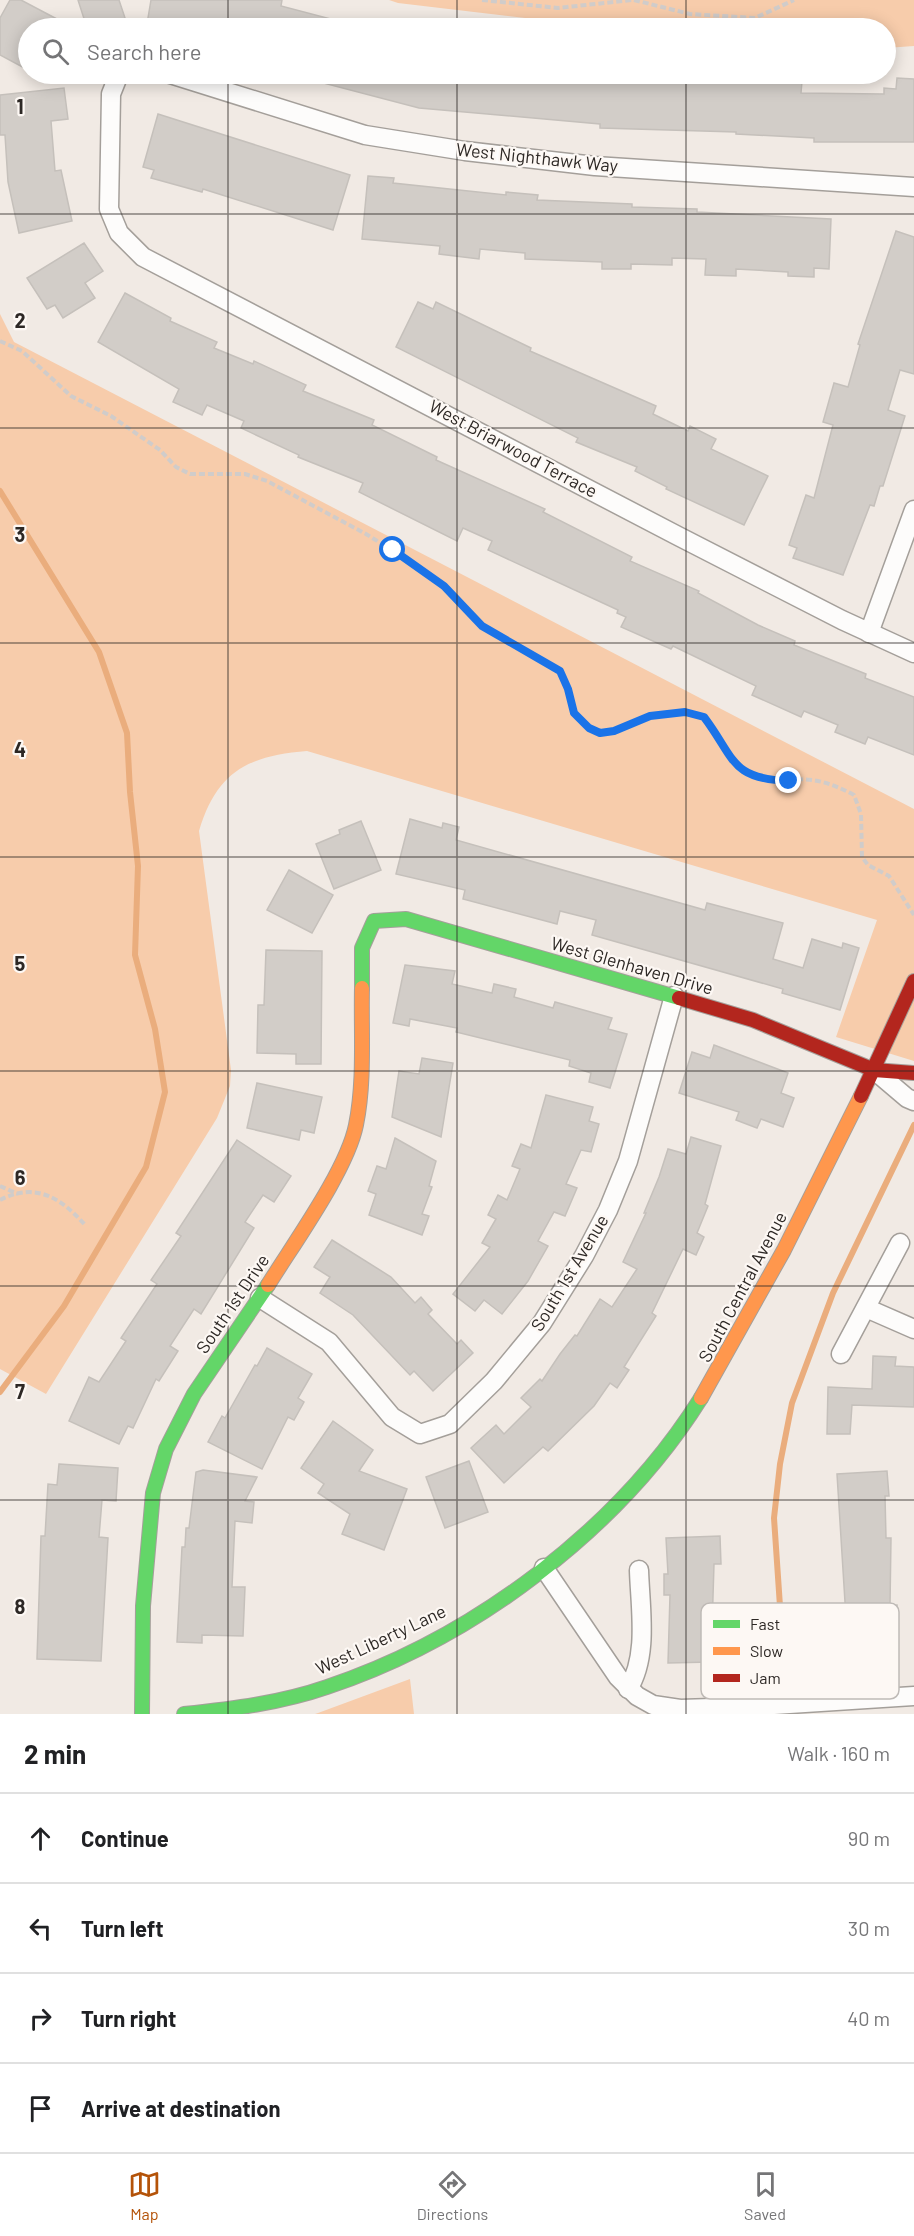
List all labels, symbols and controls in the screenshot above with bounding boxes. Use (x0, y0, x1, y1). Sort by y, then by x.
search box (18, 18, 896, 84)
icon: search (39, 35, 72, 68)
text: Search here (87, 38, 201, 64)
text: 1 (16, 94, 24, 118)
street label: West Nighthawk Way (455, 138, 619, 176)
text: 2 (14, 308, 26, 332)
street label: West Briarwood Terrace (426, 394, 601, 502)
text: 3 (15, 522, 25, 546)
route start (379, 536, 405, 562)
text: 4 (14, 737, 26, 761)
route end (775, 767, 801, 793)
street label: West Glenhaven Drive (549, 931, 716, 999)
text: 5 (15, 951, 26, 975)
text: 6 (15, 1165, 26, 1189)
street label: South Central Avenue (693, 1208, 791, 1366)
street label: South 1st Avenue (526, 1210, 613, 1335)
street label: South 1st Drive (191, 1250, 273, 1357)
text: 7 (15, 1379, 25, 1403)
text: 8 (15, 1594, 26, 1618)
street label: West Liberty Lane (312, 1599, 449, 1679)
legend (701, 1603, 899, 1699)
text: Fast (750, 1614, 780, 1633)
text: Slow (750, 1641, 783, 1660)
text: Jam (750, 1668, 781, 1687)
text: 2 min (24, 1738, 86, 1769)
text: Walk · 160 m (787, 1741, 890, 1765)
icon: ahead (24, 1822, 57, 1855)
text: Continue (81, 1825, 169, 1851)
text: 90 m (848, 1826, 890, 1850)
icon: left (24, 1912, 57, 1945)
text: Turn left (81, 1915, 164, 1941)
text: 30 m (848, 1916, 890, 1940)
icon: right (24, 2002, 57, 2035)
text: Turn right (81, 2005, 176, 2031)
text: 40 m (847, 2006, 890, 2030)
icon: arrive (24, 2092, 57, 2125)
text: Arrive at destination (81, 2095, 280, 2121)
tab: Map (128, 2168, 161, 2223)
tab: Directions (417, 2168, 488, 2223)
tab: Saved (744, 2168, 786, 2223)

